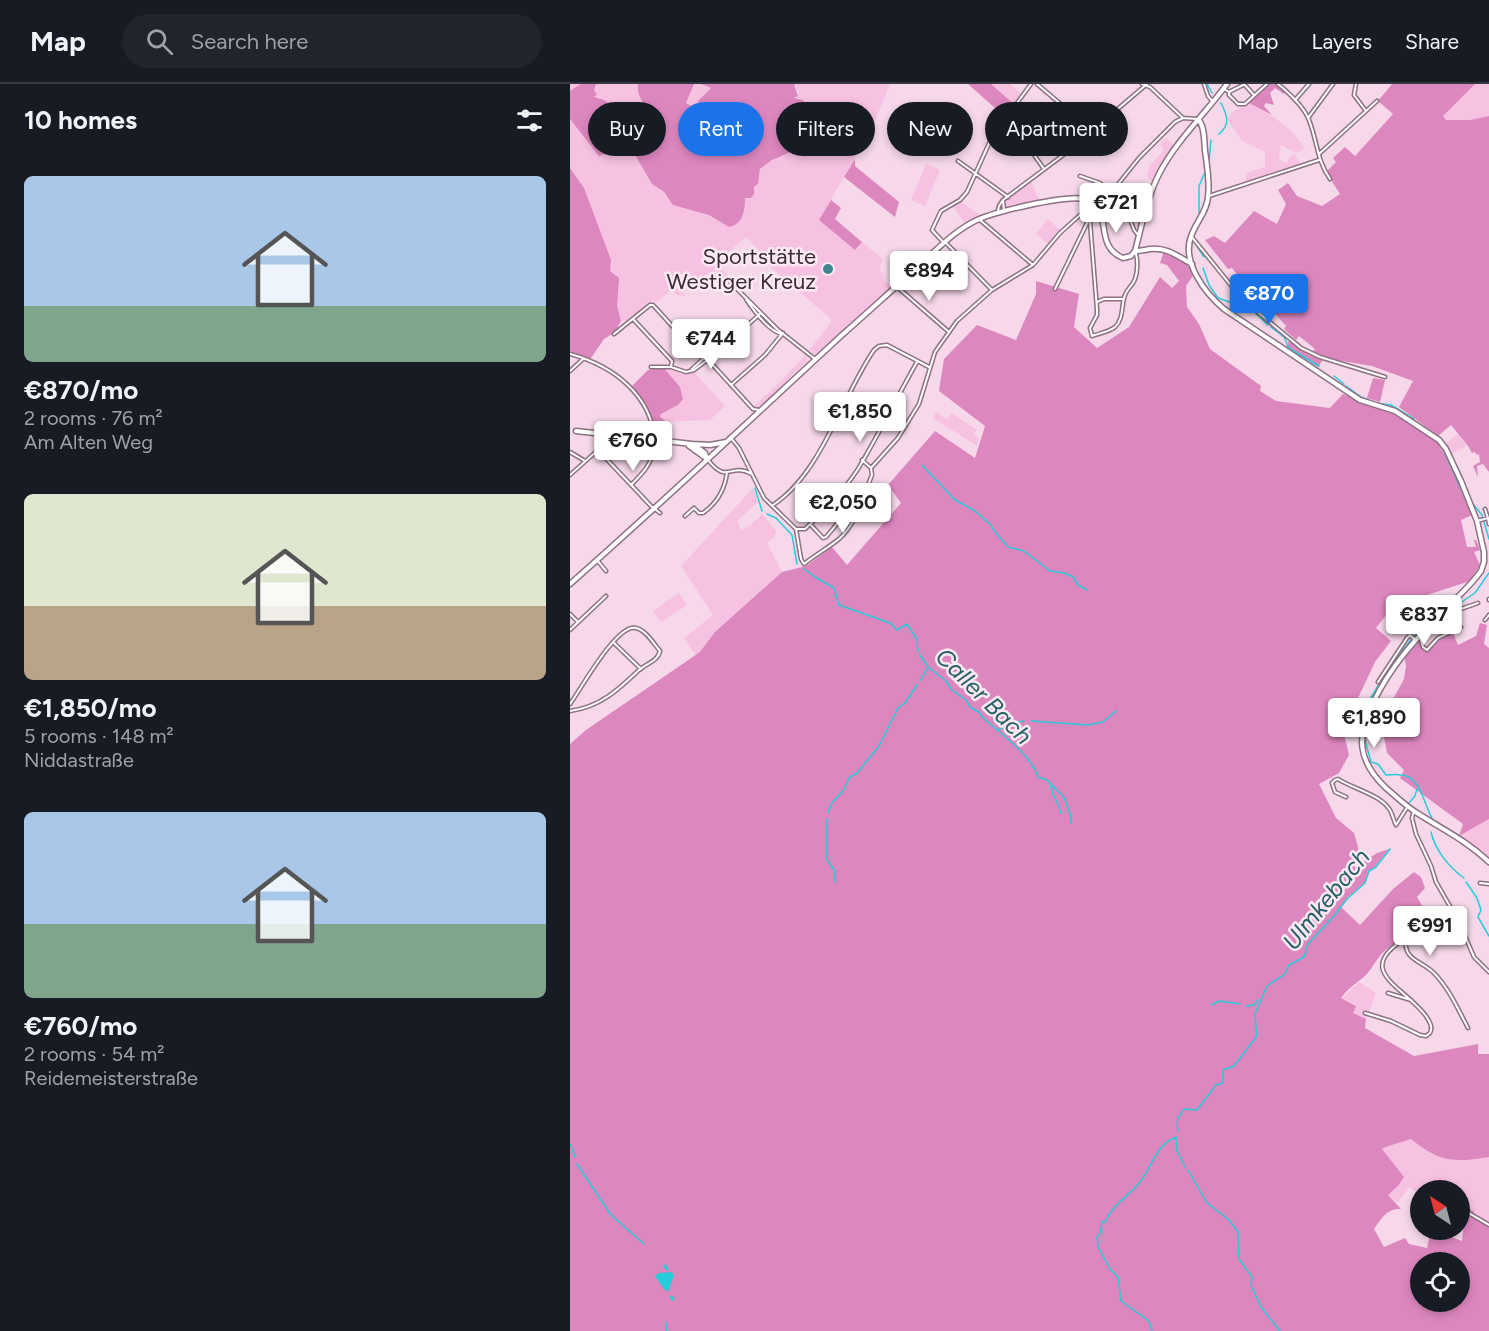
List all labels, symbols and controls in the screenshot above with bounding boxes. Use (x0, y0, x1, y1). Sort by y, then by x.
search box (122, 14, 542, 68)
text: Map (30, 24, 86, 58)
icon: search (143, 25, 176, 58)
text: Search here (191, 28, 308, 55)
text: Map (1238, 29, 1278, 54)
text: Layers (1311, 29, 1372, 54)
text: Share (1405, 29, 1459, 54)
chip: Buy (588, 102, 666, 156)
chip: Rent (678, 102, 764, 156)
chip: Filters (776, 102, 875, 156)
chip: New (887, 102, 973, 156)
chip: Apartment (985, 102, 1128, 156)
text: 10 homes (24, 104, 137, 136)
icon: filters (513, 104, 546, 137)
pin: €721 (1080, 183, 1152, 234)
text: €721 (1093, 190, 1139, 214)
icon: home (231, 215, 339, 323)
place label: Sportstätte Westiger Kreuz (666, 243, 816, 295)
pin: €894 (893, 251, 965, 302)
text: €894 (904, 258, 954, 282)
marker: Sportstätte Westiger Kreuz (821, 262, 835, 276)
pin: €870 (1233, 274, 1305, 325)
text: €870 (1244, 281, 1294, 305)
pin: €744 (675, 319, 747, 370)
text: €744 (686, 326, 736, 350)
text: €870/mo (24, 374, 138, 406)
pin: €1,850 (811, 392, 909, 443)
text: €1,850 (828, 399, 892, 423)
text: 2 rooms · 76 m² (24, 406, 163, 430)
pin: €760 (597, 421, 669, 472)
text: €760 (608, 428, 658, 452)
text: Am Alten Weg (24, 430, 153, 454)
pin: €2,050 (794, 483, 892, 534)
text: €2,050 (809, 490, 877, 514)
icon: home (231, 533, 339, 641)
pin: €837 (1388, 595, 1460, 646)
text: €837 (1400, 602, 1448, 626)
water label: Caller Bach (930, 642, 1038, 750)
text: €1,850/mo (24, 692, 157, 724)
pin: €1,890 (1325, 698, 1423, 749)
text: €1,890 (1342, 705, 1406, 729)
text: 5 rooms · 148 m² (24, 724, 174, 748)
text: Niddastraße (24, 748, 134, 772)
water label: Ulmkebach (1276, 843, 1376, 955)
icon: home (231, 851, 339, 959)
pin: €991 (1394, 906, 1466, 957)
text: €991 (1407, 913, 1453, 937)
text: €760/mo (24, 1010, 137, 1042)
text: 2 rooms · 54 m² (24, 1042, 164, 1066)
text: Reidemeisterstraße (24, 1066, 198, 1090)
north arrow (1410, 1180, 1470, 1240)
map controls (1410, 1180, 1470, 1312)
button: locate (1410, 1252, 1470, 1312)

